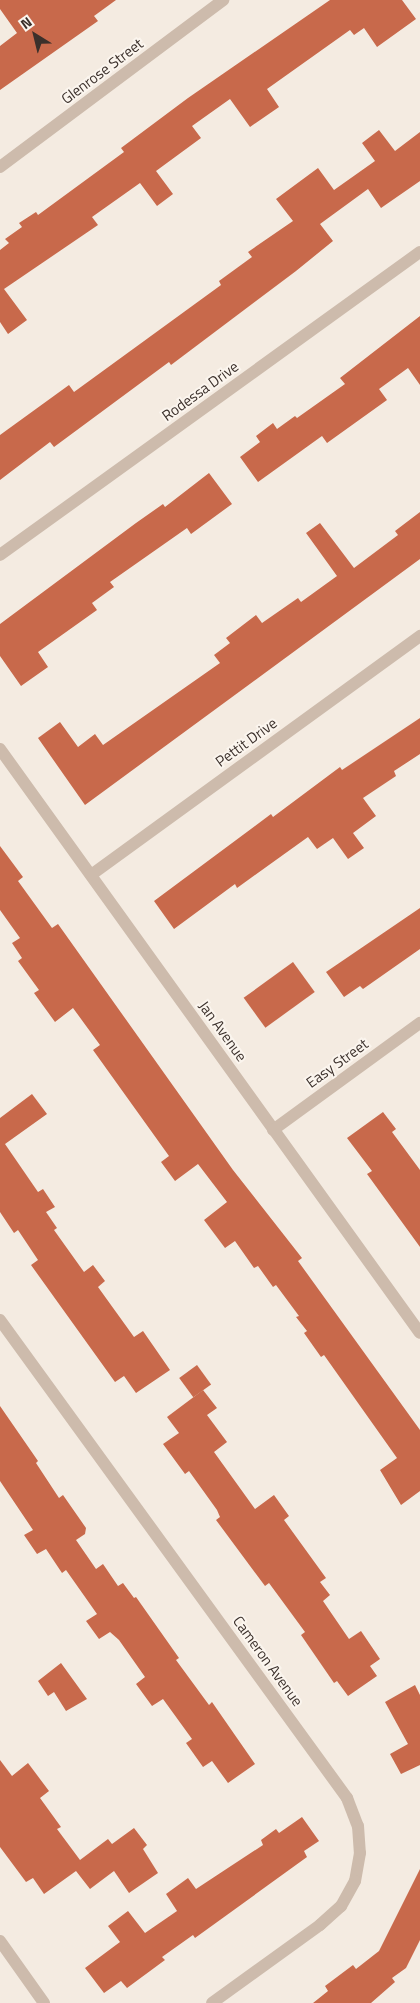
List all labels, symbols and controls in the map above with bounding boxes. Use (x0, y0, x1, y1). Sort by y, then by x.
north arrow (10, 10, 60, 60)
text: N (16, 11, 36, 34)
street label: Glenrose Street (58, 34, 146, 108)
street label: Rodessa Drive (158, 357, 242, 425)
street label: Pettit Drive (212, 714, 280, 770)
street label: Jan Avenue (195, 997, 251, 1065)
street label: Easy Street (303, 1035, 371, 1091)
street label: Cameron Avenue (229, 1612, 307, 1710)

